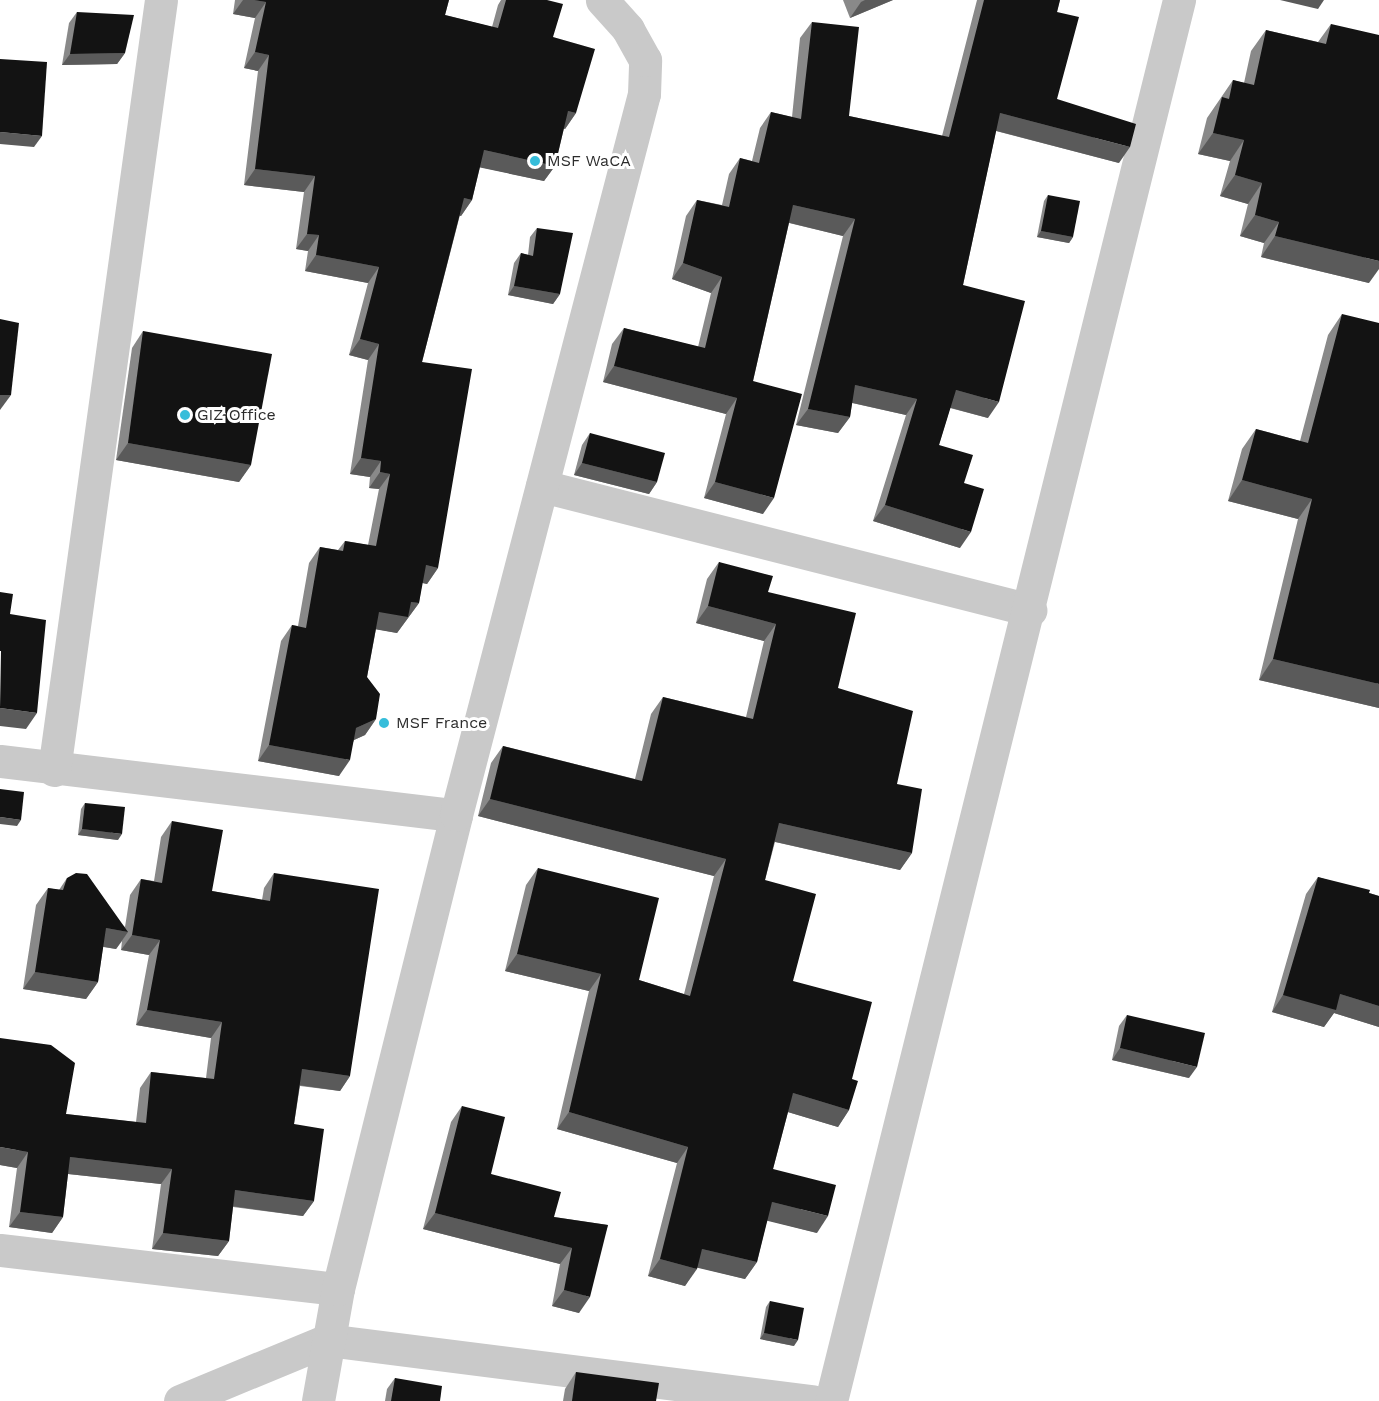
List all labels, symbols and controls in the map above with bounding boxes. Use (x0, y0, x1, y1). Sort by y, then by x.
place label: MSF WaCA (547, 151, 631, 171)
marker: MSF WaCA (528, 154, 542, 168)
place label: GIZ Office (197, 405, 276, 425)
marker: GIZ Office (178, 408, 192, 422)
place label: MSF France (396, 713, 488, 733)
marker: MSF France (377, 716, 391, 730)

